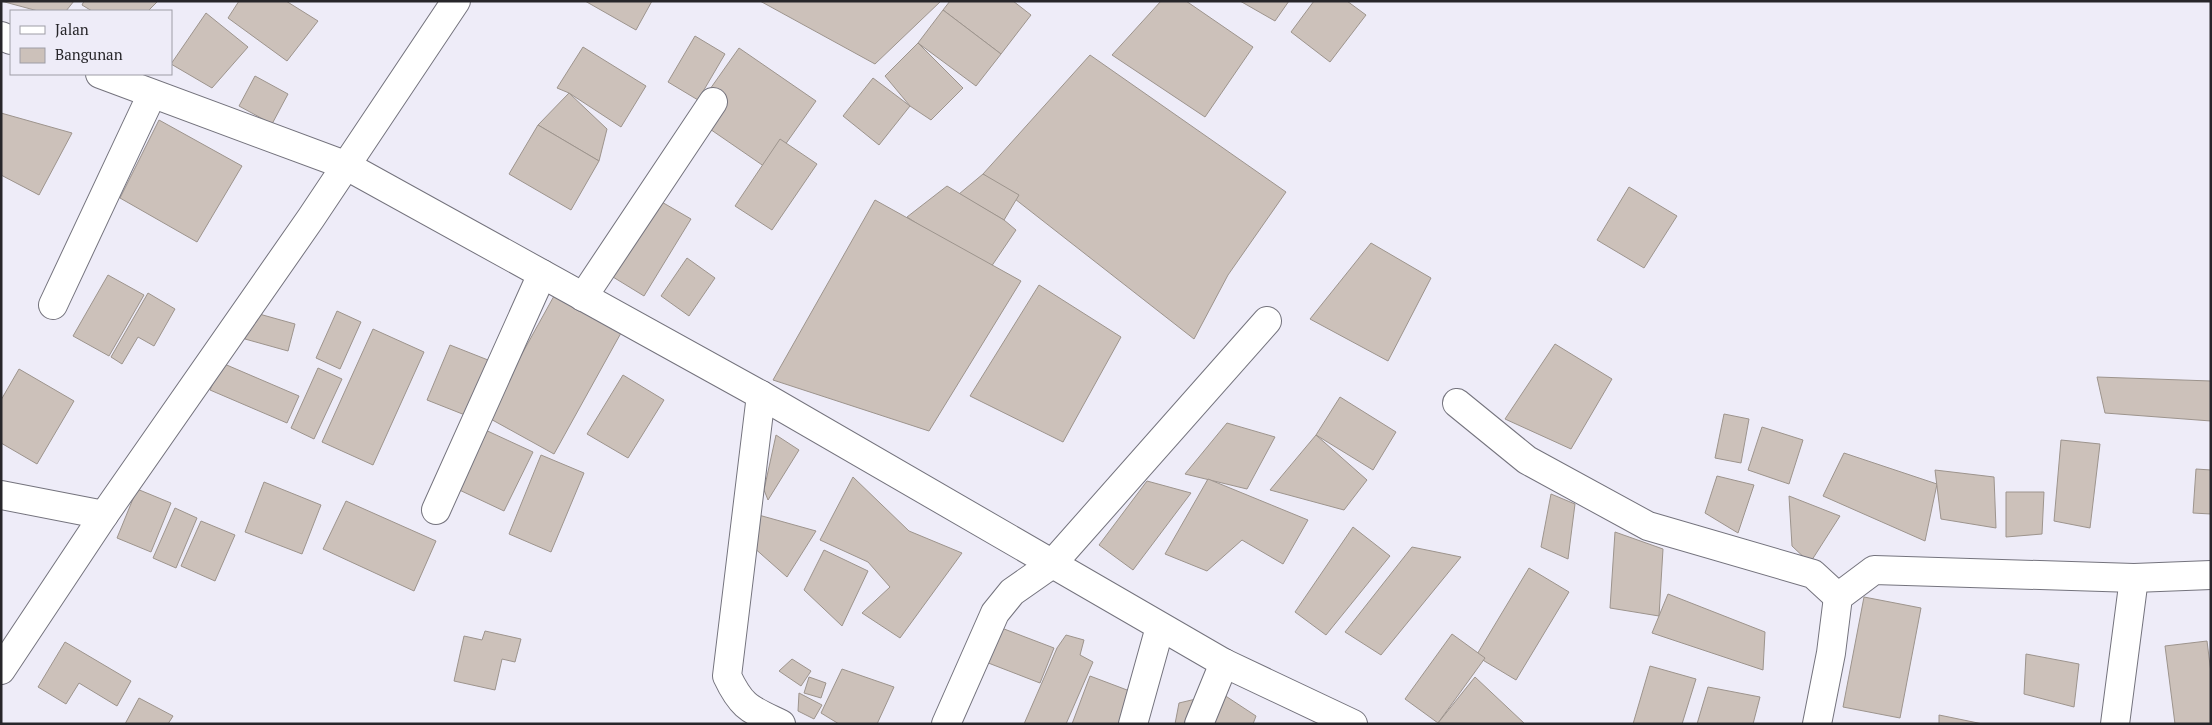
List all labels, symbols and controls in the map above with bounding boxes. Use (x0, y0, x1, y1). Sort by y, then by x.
legend (10, 10, 172, 75)
text: Jalan (55, 19, 89, 39)
text: Bangunan (55, 44, 123, 64)

